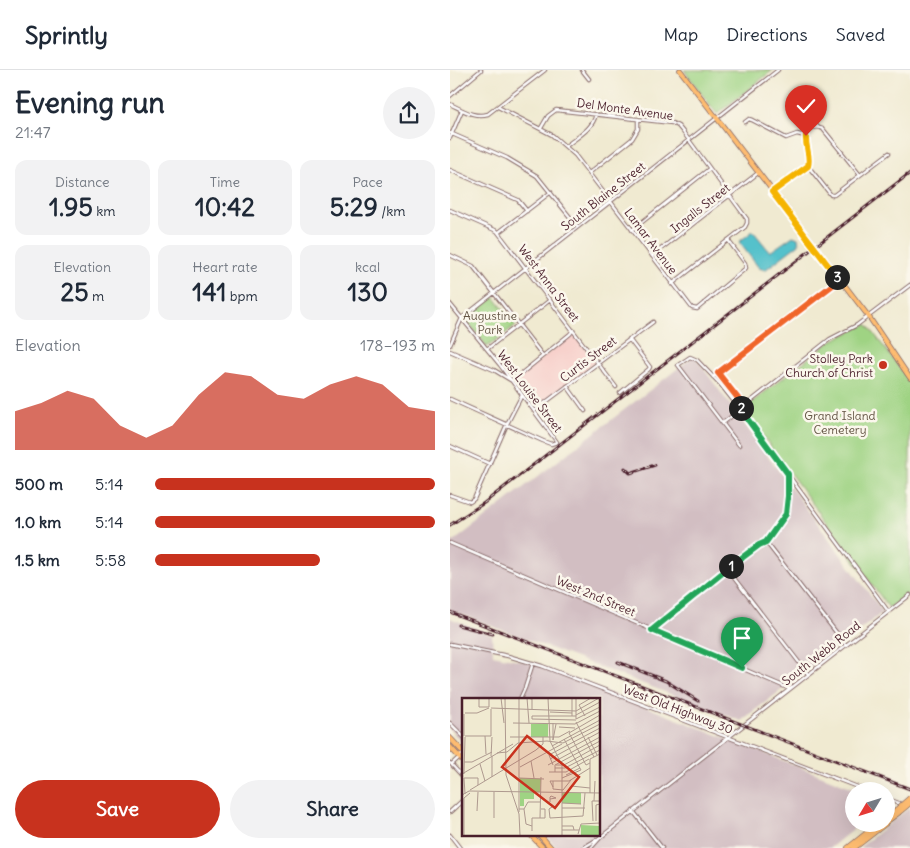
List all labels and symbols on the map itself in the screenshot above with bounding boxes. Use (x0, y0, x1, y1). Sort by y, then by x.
pin (785, 85, 827, 136)
street label: Del Monte Avenue (576, 95, 674, 123)
street label: South Blaine Street (558, 158, 648, 234)
street label: Ingalls Street (667, 180, 733, 236)
street label: Lamar Avenue (621, 205, 681, 277)
street label: West Anna Street (515, 241, 583, 325)
pin: 3 (824, 264, 850, 290)
park label: Augustine Park (463, 308, 517, 337)
street label: Curtis Street (557, 333, 619, 385)
street label: West Louise Street (494, 347, 566, 435)
place label: Stolley Park Church of Christ (785, 351, 873, 380)
marker: Stolley Park Church of Christ (877, 359, 889, 371)
pin: 2 (728, 396, 754, 420)
park label: Grand Island Cemetery (804, 408, 876, 437)
pin: 1 (718, 554, 744, 578)
street label: West 2nd Street (554, 573, 638, 619)
pin (721, 617, 763, 668)
street label: South Webb Road (779, 618, 863, 688)
street label: West Old Highway 30 (621, 681, 735, 737)
inset map (462, 698, 600, 836)
north arrow (845, 782, 895, 832)

